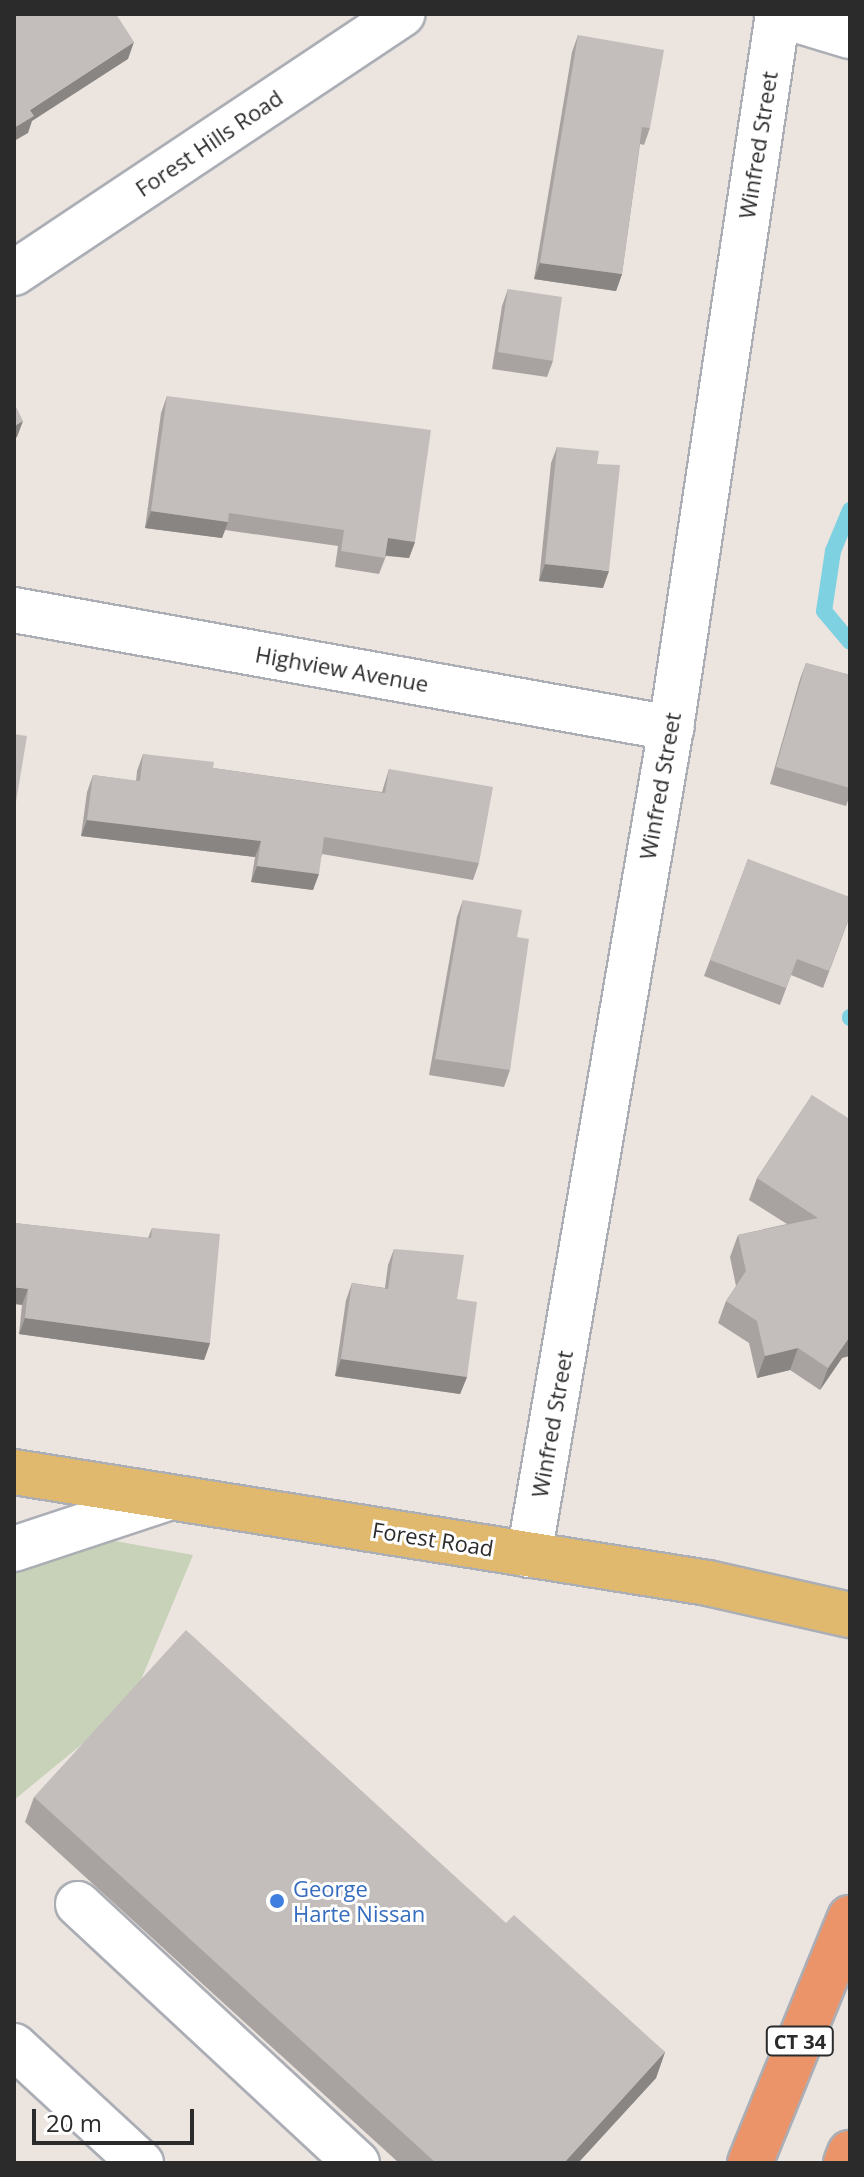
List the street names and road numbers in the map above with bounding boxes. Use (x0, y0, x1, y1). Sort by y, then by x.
street label: Winfred Street (733, 69, 783, 221)
street label: Forest Hills Road (131, 84, 287, 202)
street label: Highview Avenue (253, 641, 431, 697)
street label: Winfred Street (634, 710, 686, 862)
street label: Winfred Street (526, 1348, 578, 1500)
street label: Forest Road (370, 1516, 496, 1562)
road number: CT 34 (764, 2025, 836, 2057)

